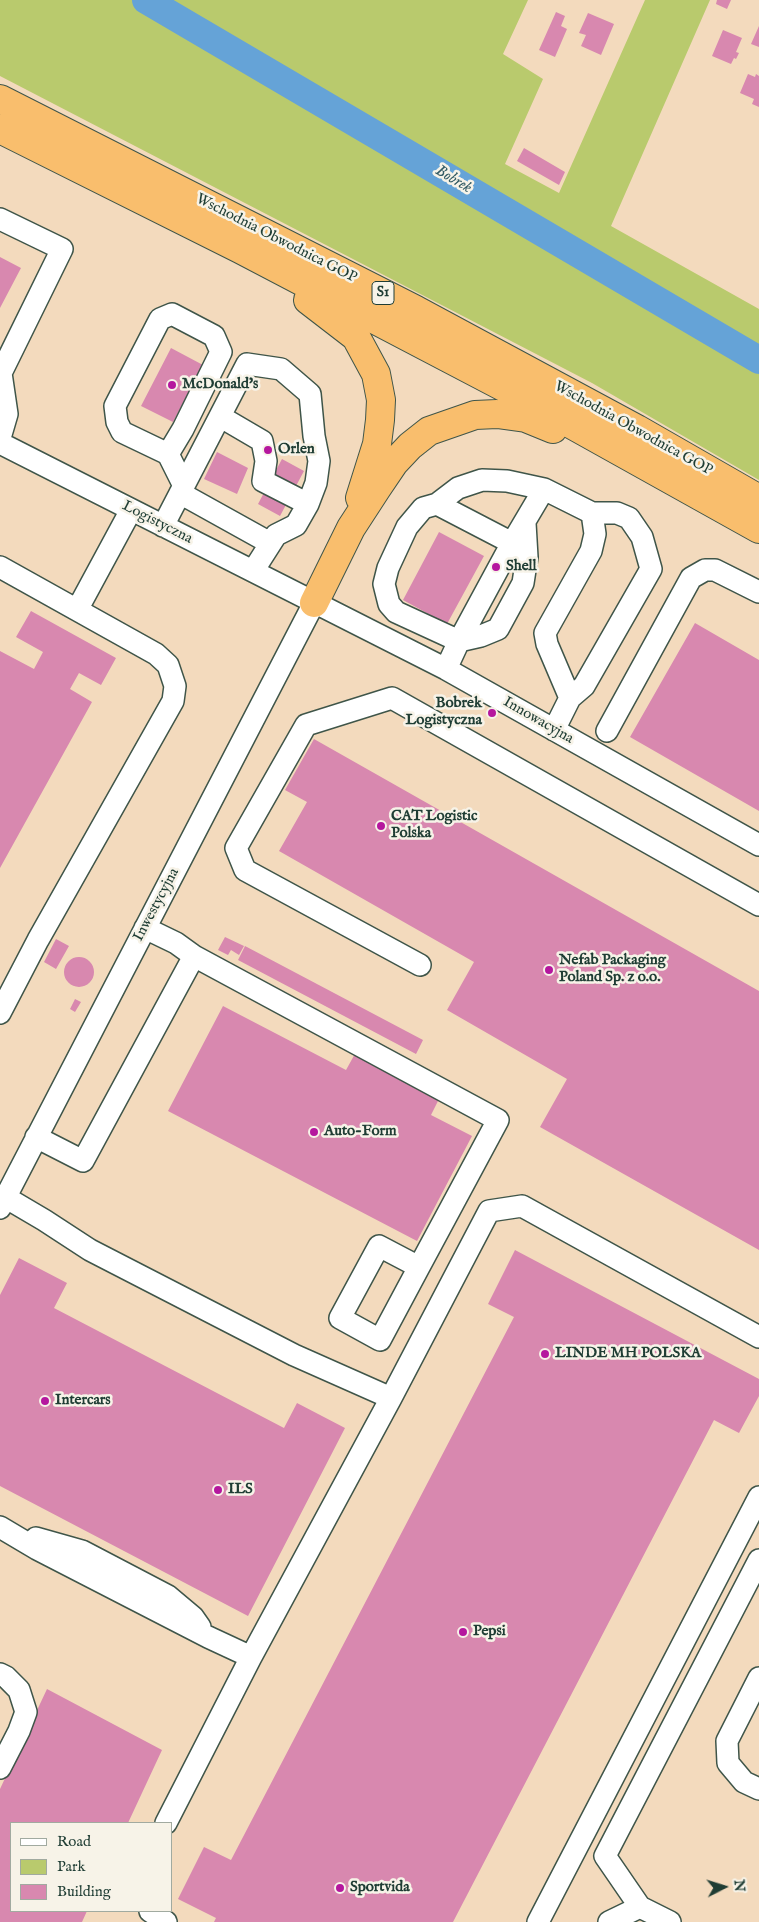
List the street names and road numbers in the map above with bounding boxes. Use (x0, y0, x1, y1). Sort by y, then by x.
street label: Wschodnia Obwodnica GOP (193, 191, 359, 287)
road number: S1 (372, 282, 394, 304)
street label: Wschodnia Obwodnica GOP (551, 378, 715, 480)
street label: Logistyczna (119, 498, 195, 548)
street label: Innowacyjna (499, 694, 577, 748)
street label: Inwestycyjna (130, 865, 184, 945)

